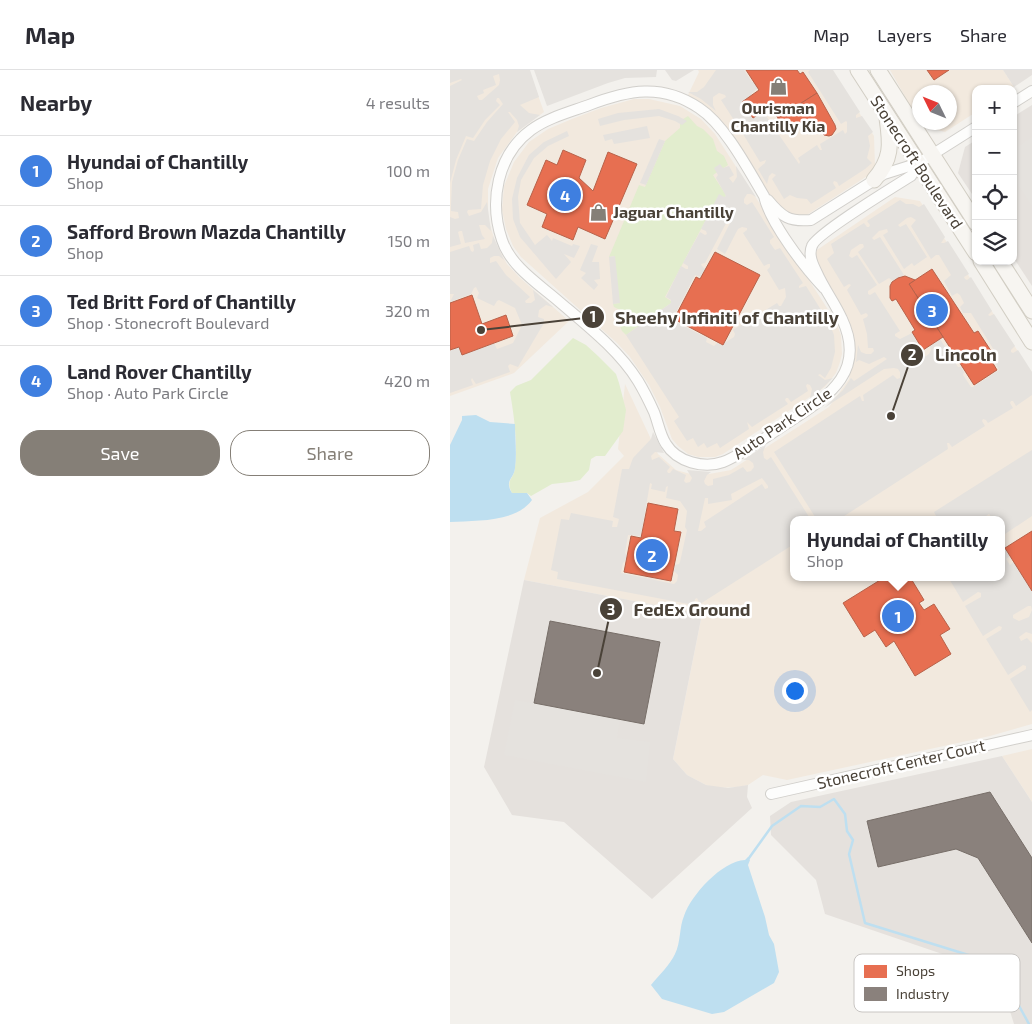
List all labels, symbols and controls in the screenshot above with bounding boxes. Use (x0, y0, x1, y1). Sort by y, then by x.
text: Map (25, 20, 75, 49)
text: Map (813, 24, 849, 46)
text: Layers (877, 24, 932, 46)
text: Share (960, 24, 1007, 46)
shop icon: Ourisman Chantilly Kia (768, 76, 788, 96)
north arrow (912, 85, 957, 130)
map controls (972, 85, 1017, 265)
button: + (972, 85, 1017, 130)
text: Nearby (20, 90, 92, 115)
street label: Stonecroft Boulevard (867, 92, 968, 232)
text: 4 results (366, 93, 430, 112)
place label: Ourisman Chantilly Kia (731, 98, 825, 136)
button: − (972, 130, 1017, 175)
text: Hyundai of Chantilly (67, 150, 248, 173)
text: 1 (33, 161, 39, 180)
text: 100 m (387, 161, 430, 180)
text: Shop (67, 173, 104, 192)
button: locate (972, 175, 1017, 220)
pin: 4 (549, 176, 581, 214)
shop icon: Jaguar Chantilly (589, 202, 609, 222)
place label: Jaguar Chantilly (613, 202, 734, 222)
text: Safford Brown Mazda Chantilly (67, 220, 346, 243)
button: layers (972, 220, 1017, 265)
text: 2 (31, 231, 41, 250)
text: 150 m (388, 231, 430, 250)
text: Shop (67, 243, 104, 262)
text: Ted Britt Ford of Chantilly (67, 290, 296, 313)
pin: 3 (916, 291, 948, 329)
text: 3 (31, 301, 41, 320)
text: 320 m (385, 301, 430, 320)
callout: Sheehy Infiniti of Chantilly (580, 301, 850, 334)
text: Sheehy Infiniti of Chantilly (615, 306, 840, 328)
text: 1 (590, 307, 596, 325)
text: Shop · Stonecroft Boulevard (67, 313, 269, 332)
callout: Lincoln (900, 339, 1007, 372)
text: Lincoln (935, 343, 997, 365)
text: 2 (908, 345, 917, 363)
text: Land Rover Chantilly (67, 360, 252, 383)
text: 4 (31, 371, 41, 390)
text: 420 m (384, 371, 430, 390)
text: Shop · Auto Park Circle (67, 383, 229, 402)
street label: Auto Park Circle (729, 383, 834, 462)
button: Save (20, 430, 220, 476)
button: Share (230, 430, 430, 476)
popup (790, 516, 1005, 581)
text: Hyundai of Chantilly (807, 528, 988, 551)
pin: 2 (636, 536, 668, 574)
text: Shop (807, 551, 843, 570)
callout: FedEx Ground (598, 593, 760, 626)
pin: 1 (882, 597, 914, 635)
text: FedEx Ground (633, 598, 751, 620)
text: 3 (607, 600, 615, 618)
your location (782, 678, 808, 704)
street label: Stonecroft Center Court (815, 735, 987, 792)
legend (854, 954, 1020, 1012)
text: Shops (896, 962, 935, 979)
text: Industry (896, 985, 950, 1002)

